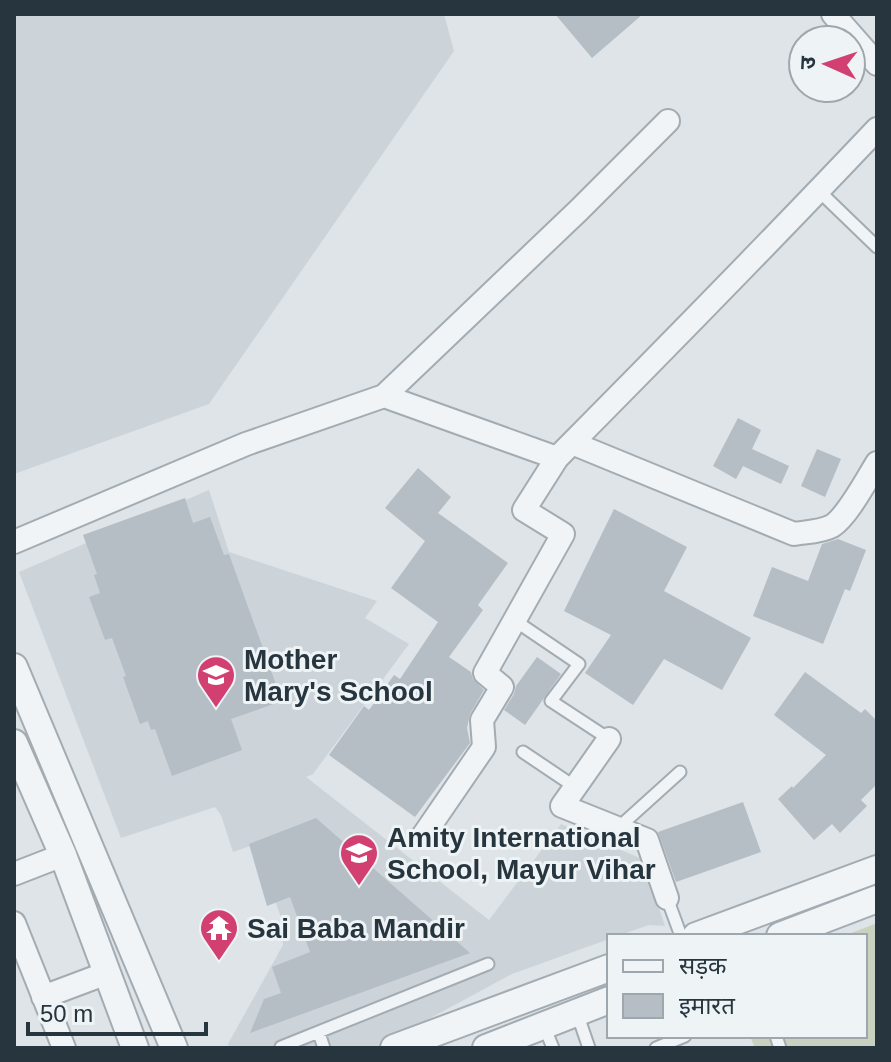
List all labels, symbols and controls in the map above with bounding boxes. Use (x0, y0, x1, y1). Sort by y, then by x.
north arrow (787, 24, 867, 104)
text: उ (795, 55, 820, 70)
place label: Mother Mary's School (244, 644, 433, 707)
school or university icon: Mother Mary's School (195, 654, 237, 709)
place label: Amity International School, Mayur Vihar (387, 822, 656, 885)
school or university icon: Amity International School, Mayur Vihar (338, 832, 380, 887)
temple icon: Sai Baba Mandir (198, 907, 240, 962)
place label: Sai Baba Mandir (247, 913, 465, 944)
legend (607, 934, 867, 1038)
text: सड़क (679, 952, 727, 979)
scale bar (28, 986, 206, 1036)
text: इमारत (679, 992, 736, 1019)
text: 50 m (40, 1000, 93, 1027)

